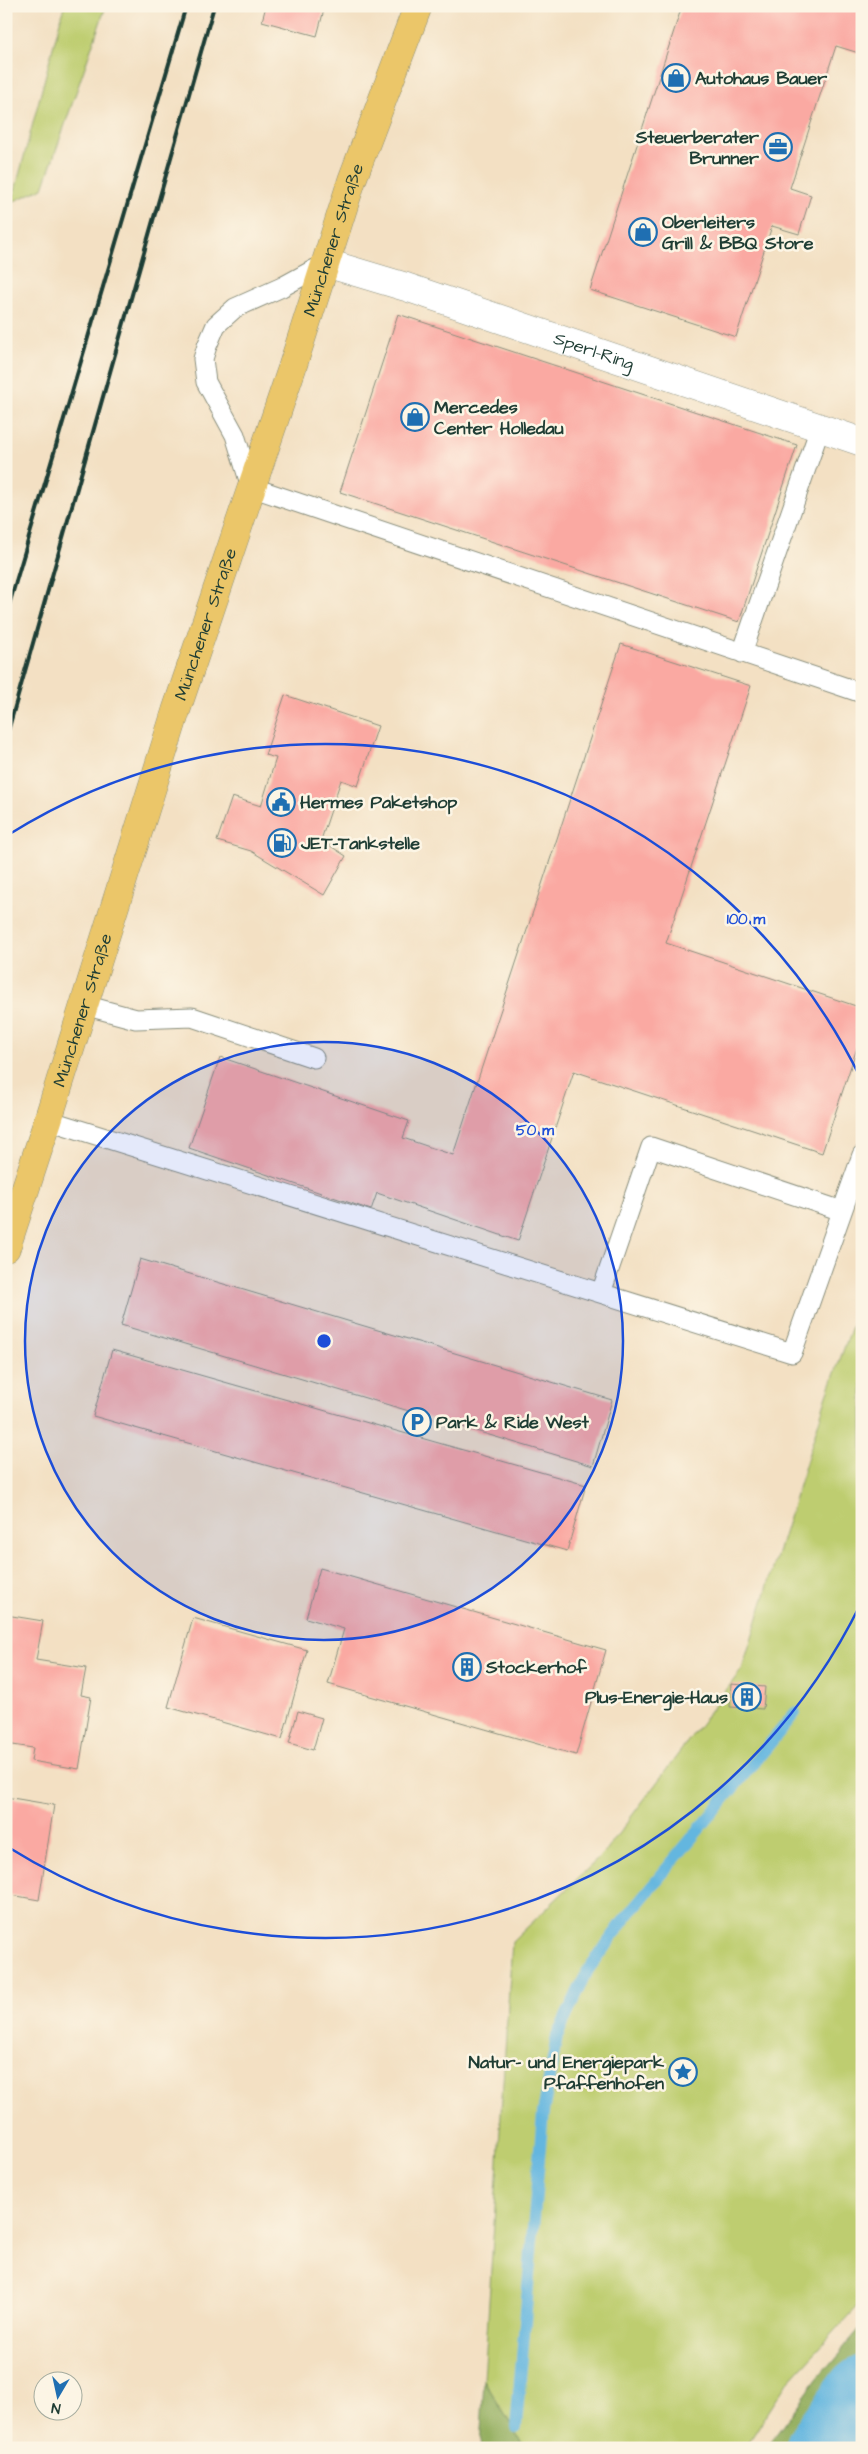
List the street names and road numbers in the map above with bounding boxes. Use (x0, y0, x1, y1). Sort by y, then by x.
street label: Münchener Straße (297, 160, 370, 320)
street label: Sperl-Ring (550, 326, 637, 378)
street label: Münchener Straße (168, 544, 243, 704)
street label: Münchener Straße (47, 930, 119, 1090)

